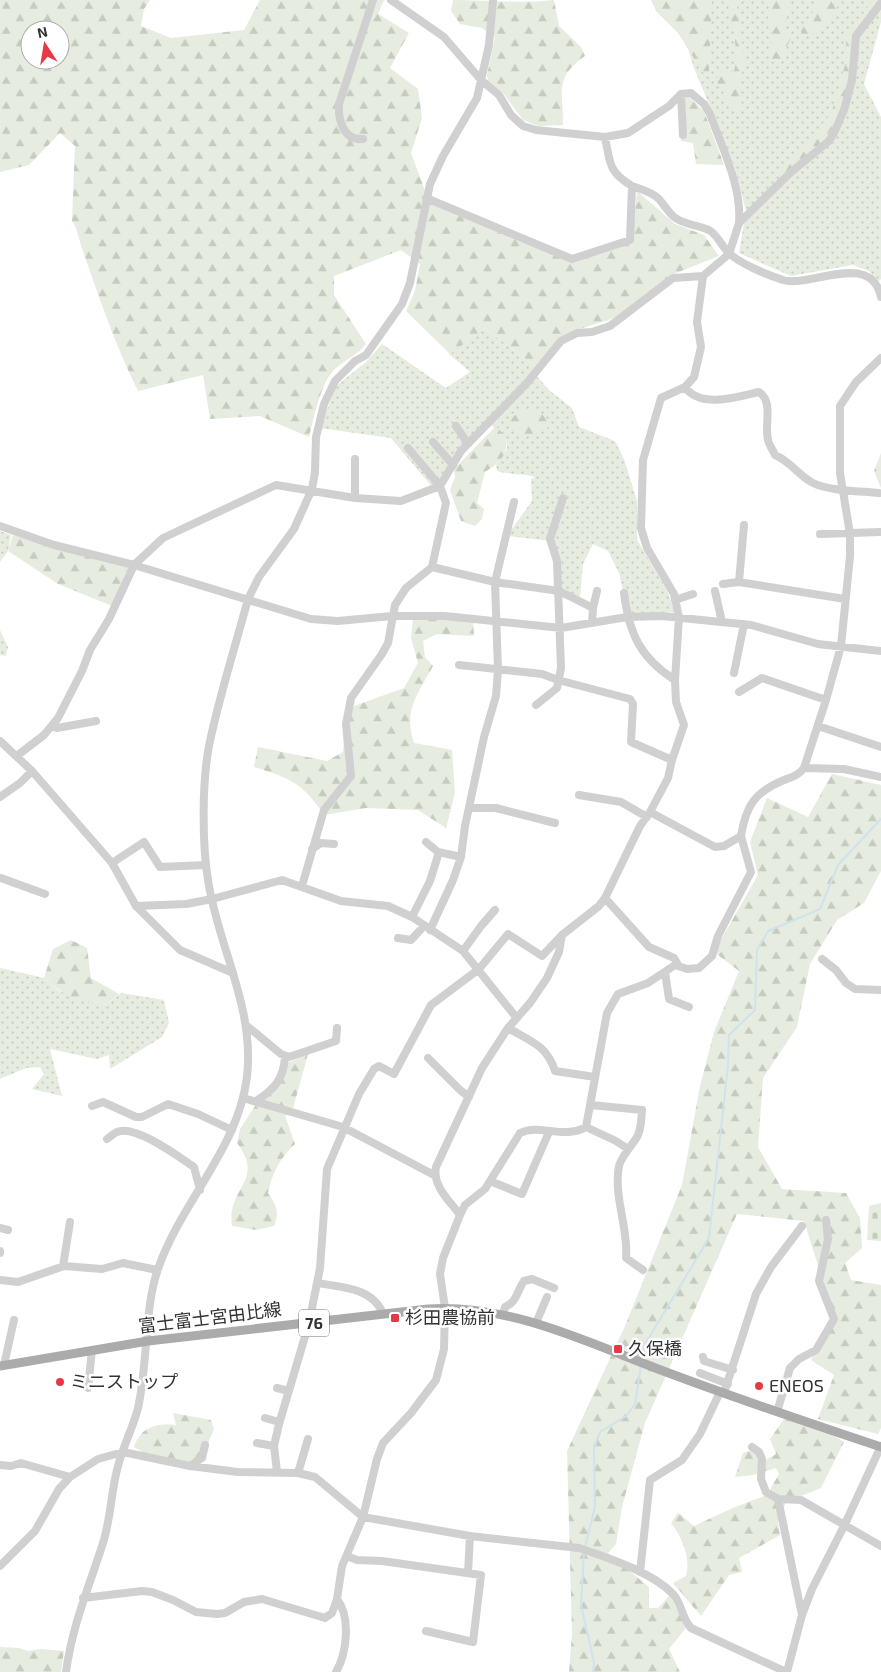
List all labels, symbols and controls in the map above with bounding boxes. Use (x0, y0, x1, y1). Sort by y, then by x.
north arrow (20, 20, 70, 70)
text: N (35, 22, 49, 41)
street label: 富士富士宮由比線 (137, 1297, 283, 1337)
place label: 杉田農協前 (405, 1306, 495, 1328)
road number: 76 (299, 1310, 329, 1336)
marker: 杉田農協前 (389, 1312, 401, 1324)
place label: 久保橋 (628, 1337, 682, 1359)
marker: 久保橋 (612, 1343, 624, 1355)
place label: ミニストップ (70, 1370, 178, 1392)
place label: ENEOS (769, 1374, 824, 1396)
marker: ミニストップ (54, 1376, 66, 1388)
marker: ENEOS (753, 1380, 765, 1392)

